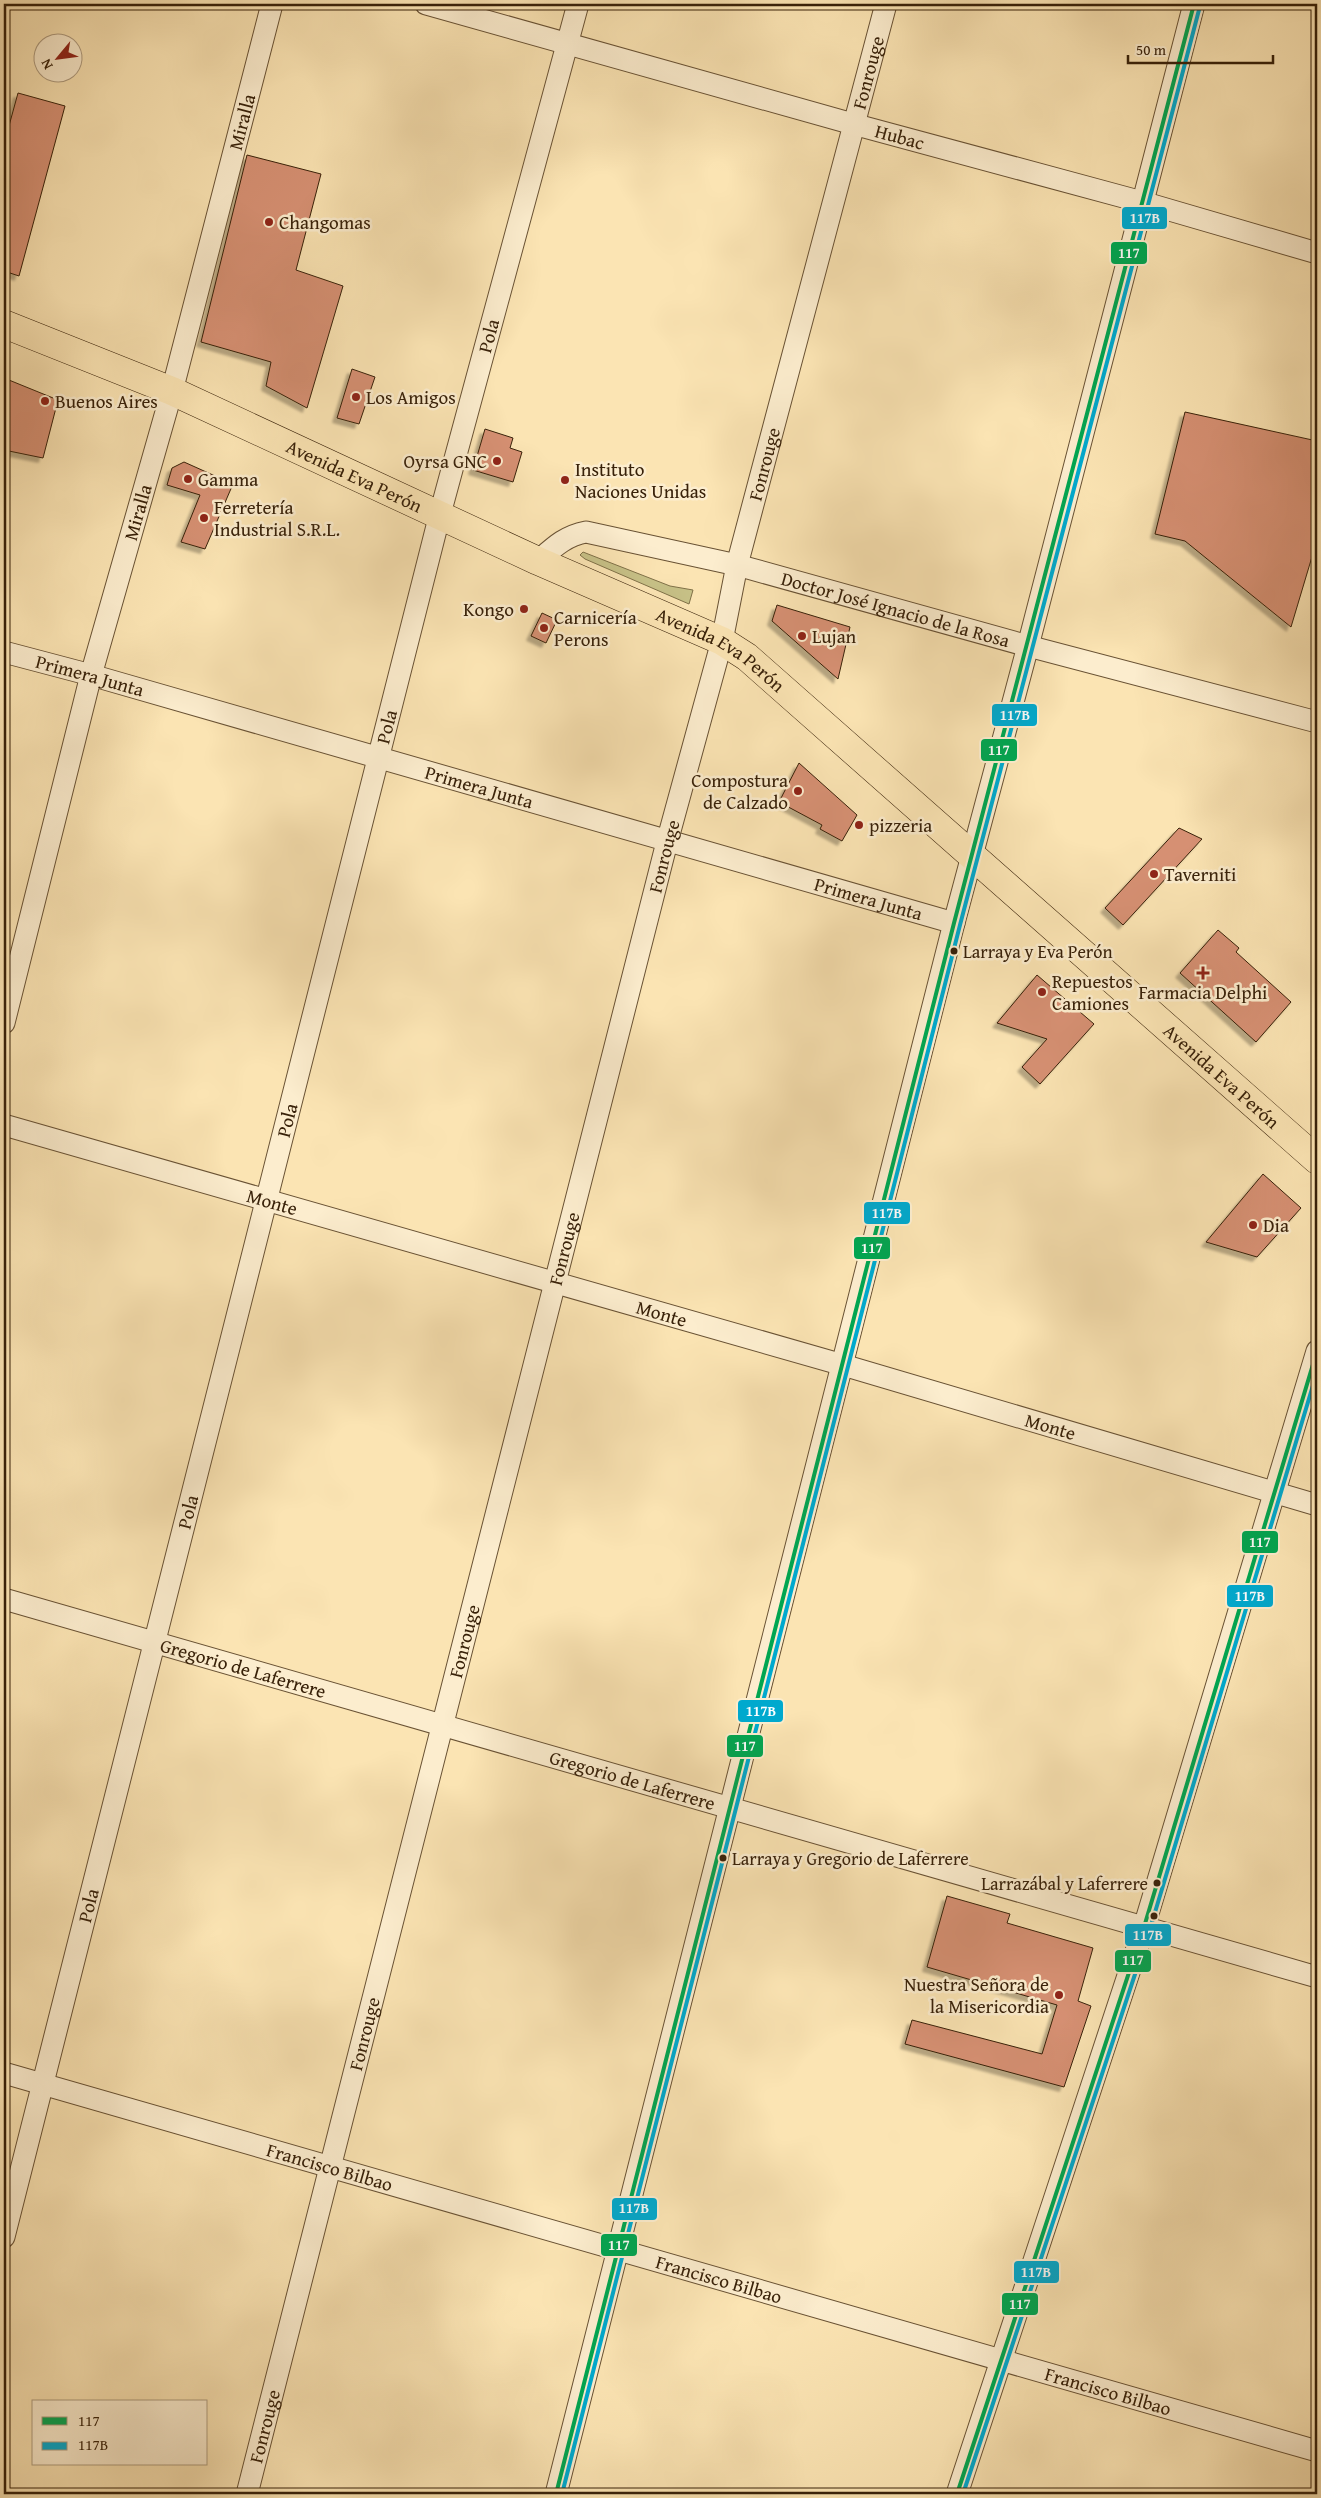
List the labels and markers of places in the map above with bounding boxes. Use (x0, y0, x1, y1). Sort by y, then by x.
place label: Changomas (279, 208, 371, 236)
marker: Changomas (263, 216, 275, 228)
place label: Los Amigos (366, 383, 456, 411)
place label: Buenos Aires (55, 387, 158, 415)
marker: Los Amigos (350, 391, 362, 403)
marker: Buenos Aires (39, 395, 51, 407)
place label: Oyrsa GNC (404, 447, 487, 475)
marker: Oyrsa GNC (491, 455, 503, 467)
place label: Instituto Naciones Unidas (575, 455, 706, 505)
place label: Gamma (198, 465, 258, 493)
marker: Gamma (182, 473, 194, 485)
marker: Instituto Naciones Unidas (559, 474, 571, 486)
place label: Ferretería Industrial S.R.L. (214, 493, 340, 543)
marker: Ferretería Industrial S.R.L. (198, 512, 210, 524)
place label: Kongo (463, 595, 514, 623)
marker: Kongo (518, 603, 530, 615)
place label: Carnicería Perons (554, 603, 637, 653)
marker: Carnicería Perons (538, 622, 550, 634)
place label: Lujan (812, 622, 857, 650)
marker: Lujan (796, 630, 808, 642)
place label: Compostura de Calzado (691, 766, 788, 816)
marker: Compostura de Calzado (792, 785, 804, 797)
place label: pizzeria (869, 811, 932, 839)
marker: pizzeria (853, 819, 865, 831)
place label: Taverniti (1164, 860, 1236, 888)
marker: Taverniti (1148, 868, 1160, 880)
place label: Larraya y Eva Perón (963, 938, 1113, 965)
marker: Larraya y Eva Perón (949, 946, 959, 956)
place label: Repuestos Camiones (1052, 967, 1133, 1017)
marker: Farmacia Delphi (1197, 967, 1209, 979)
place label: Farmacia Delphi (1139, 978, 1267, 1006)
marker: Repuestos Camiones (1036, 986, 1048, 998)
place label: Dia (1263, 1211, 1289, 1239)
marker: Dia (1247, 1219, 1259, 1231)
place label: Larraya y Gregorio de Laferrere (732, 1845, 969, 1872)
marker: Larraya y Gregorio de Laferrere (718, 1853, 728, 1863)
place label: Larrazábal y Laferrere (981, 1870, 1148, 1897)
marker: Larrazábal y Laferrere (1152, 1878, 1162, 1888)
unlabelled marker (1149, 1911, 1159, 1921)
place label: Nuestra Señora de la Misericordia (904, 1970, 1049, 2020)
marker: Nuestra Señora de la Misericordia (1053, 1989, 1065, 2001)

